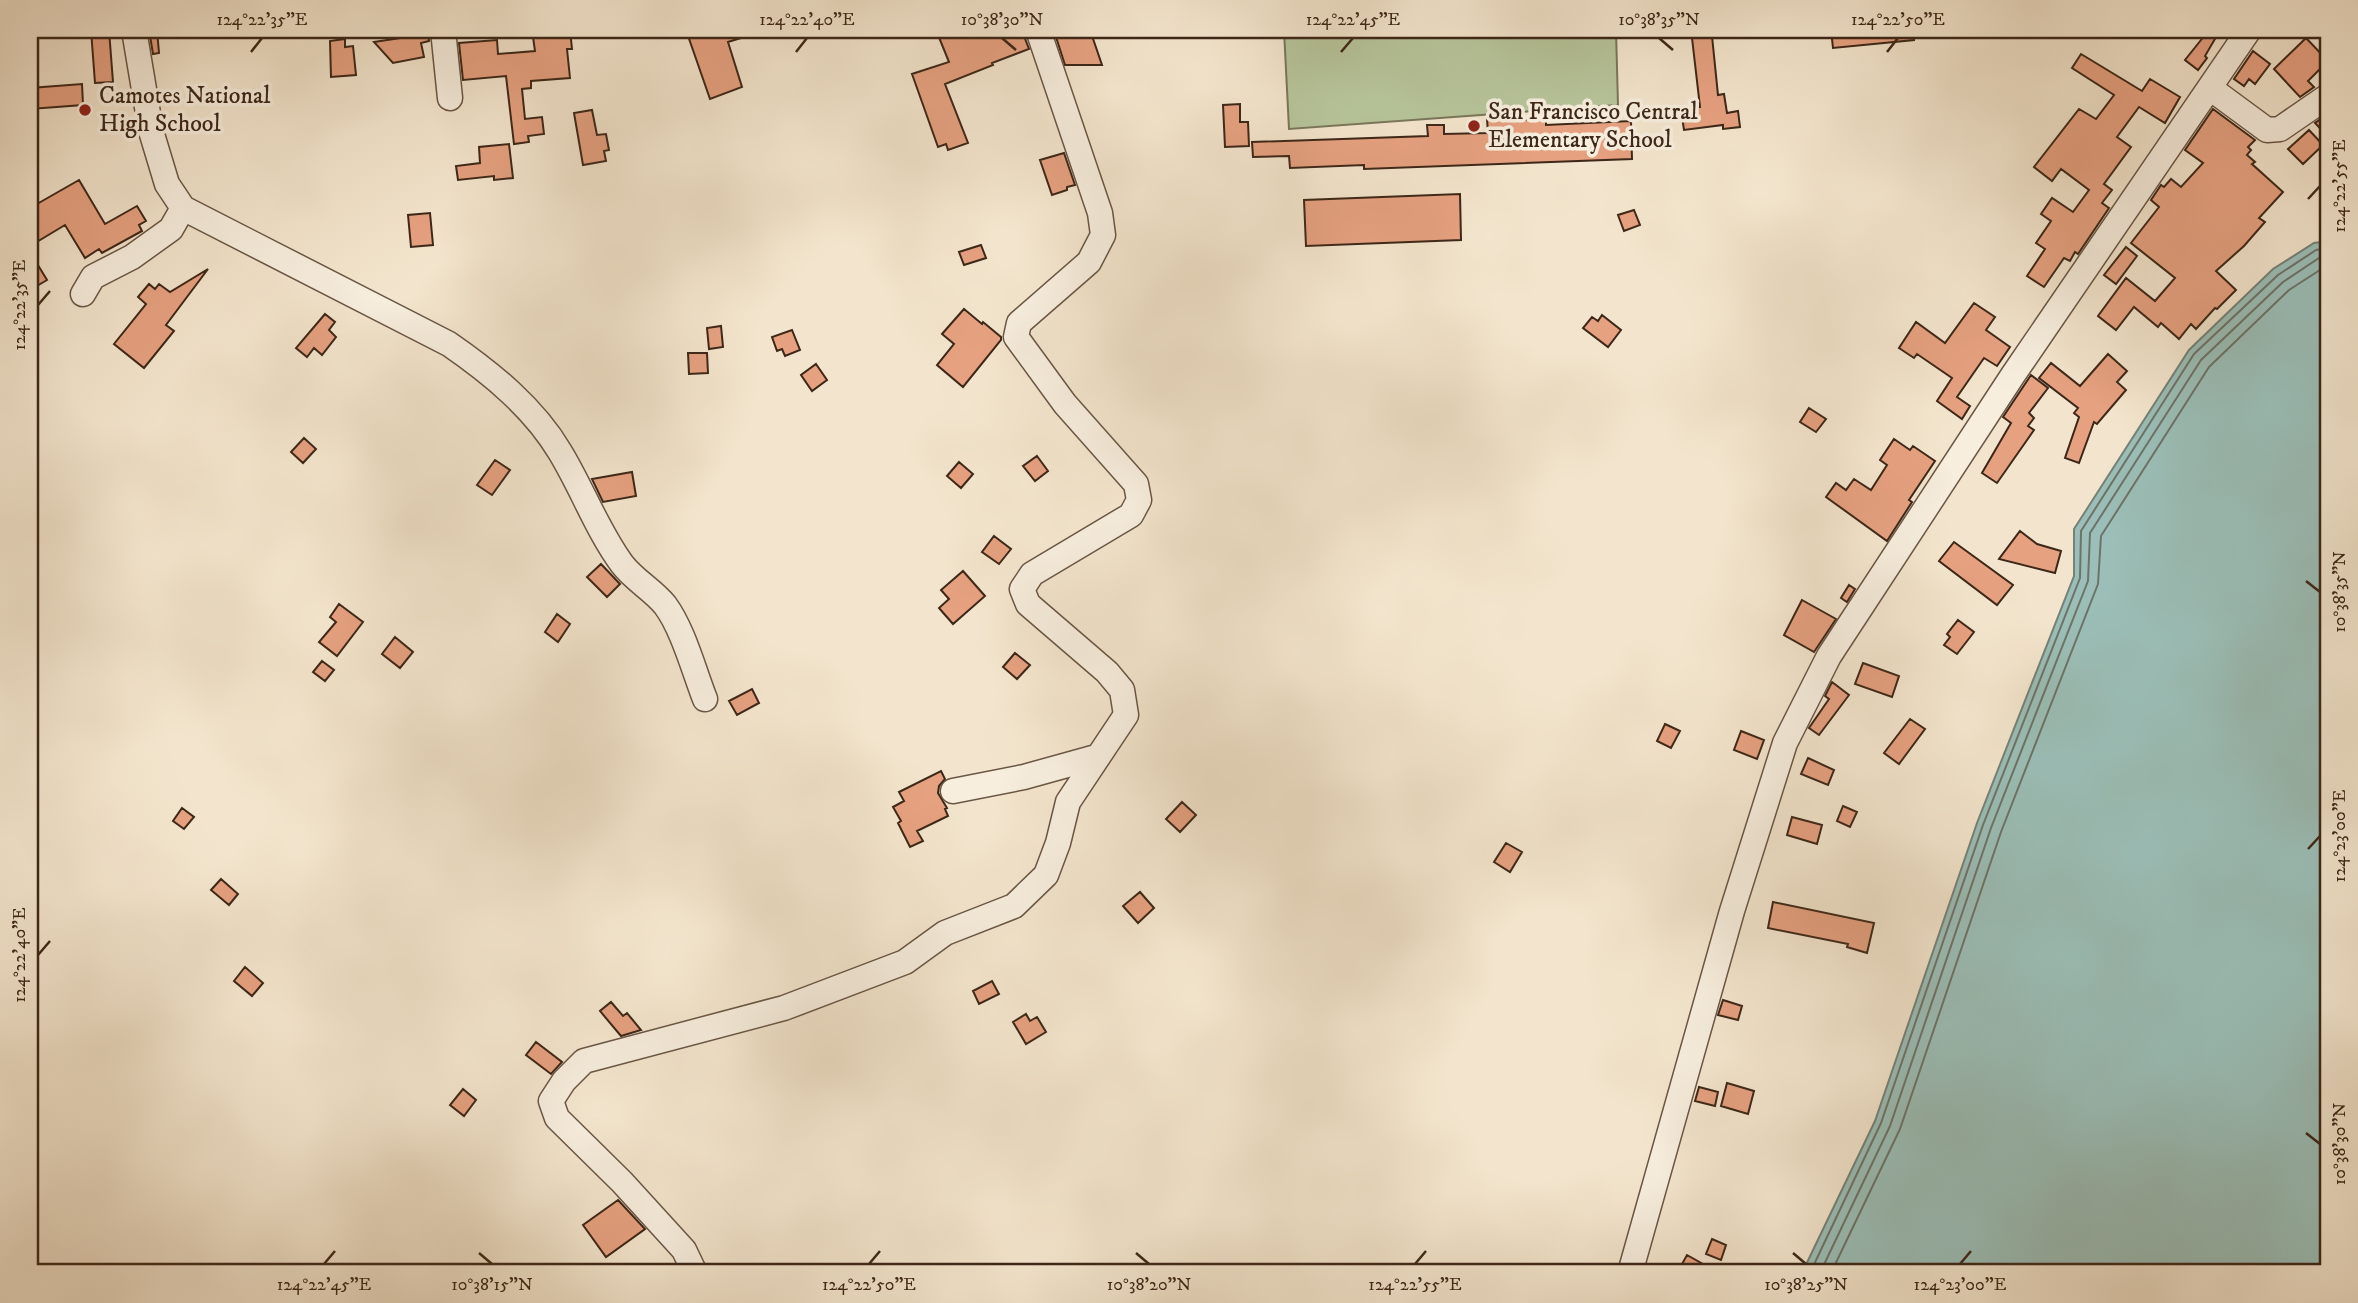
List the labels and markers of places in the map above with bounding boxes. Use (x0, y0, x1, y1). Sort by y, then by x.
place label: Camotes National High School (99, 81, 271, 139)
place label: San Francisco Central Elementary School (1488, 97, 1698, 155)
marker: Camotes National High School (77, 102, 93, 118)
marker: San Francisco Central Elementary School (1466, 118, 1482, 134)

